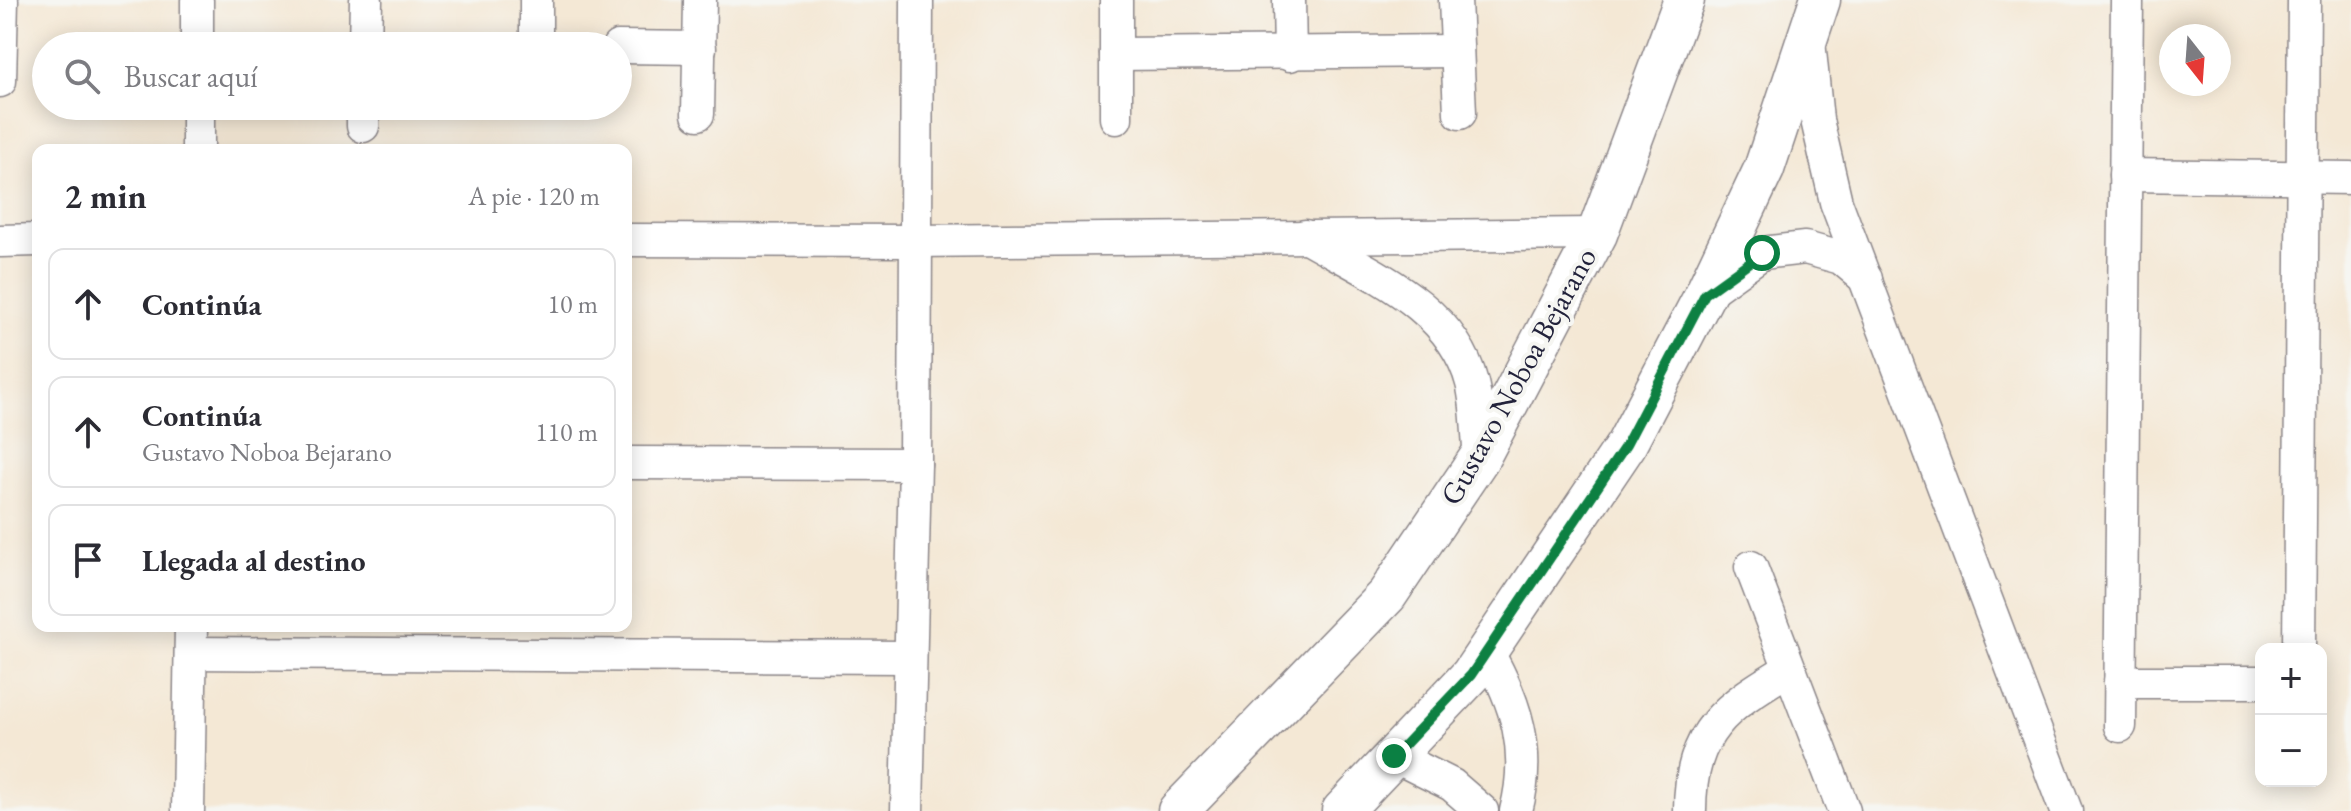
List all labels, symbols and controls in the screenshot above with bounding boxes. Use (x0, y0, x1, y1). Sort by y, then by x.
north arrow (2159, 24, 2231, 96)
search box (32, 32, 632, 120)
icon: search (60, 54, 104, 98)
text: Buscar aquí (124, 57, 258, 96)
text: 2 min (64, 174, 147, 218)
text: A pie · 120 m (468, 179, 600, 213)
route start (1744, 235, 1780, 271)
street label: Gustavo Noboa Bejarano (1431, 240, 1605, 512)
icon: ahead (66, 282, 110, 326)
text: Continúa (142, 285, 262, 324)
text: 10 m (548, 287, 598, 321)
text: Continúa (142, 396, 262, 435)
icon: ahead (66, 410, 110, 454)
text: 110 m (535, 415, 598, 449)
text: Gustavo Noboa Bejarano (142, 435, 392, 469)
icon: arrive (66, 538, 110, 582)
text: Llegada al destino (142, 541, 366, 580)
map controls (2255, 643, 2327, 787)
button: + (2255, 643, 2327, 715)
button: − (2255, 715, 2327, 787)
route end (1376, 738, 1412, 774)

